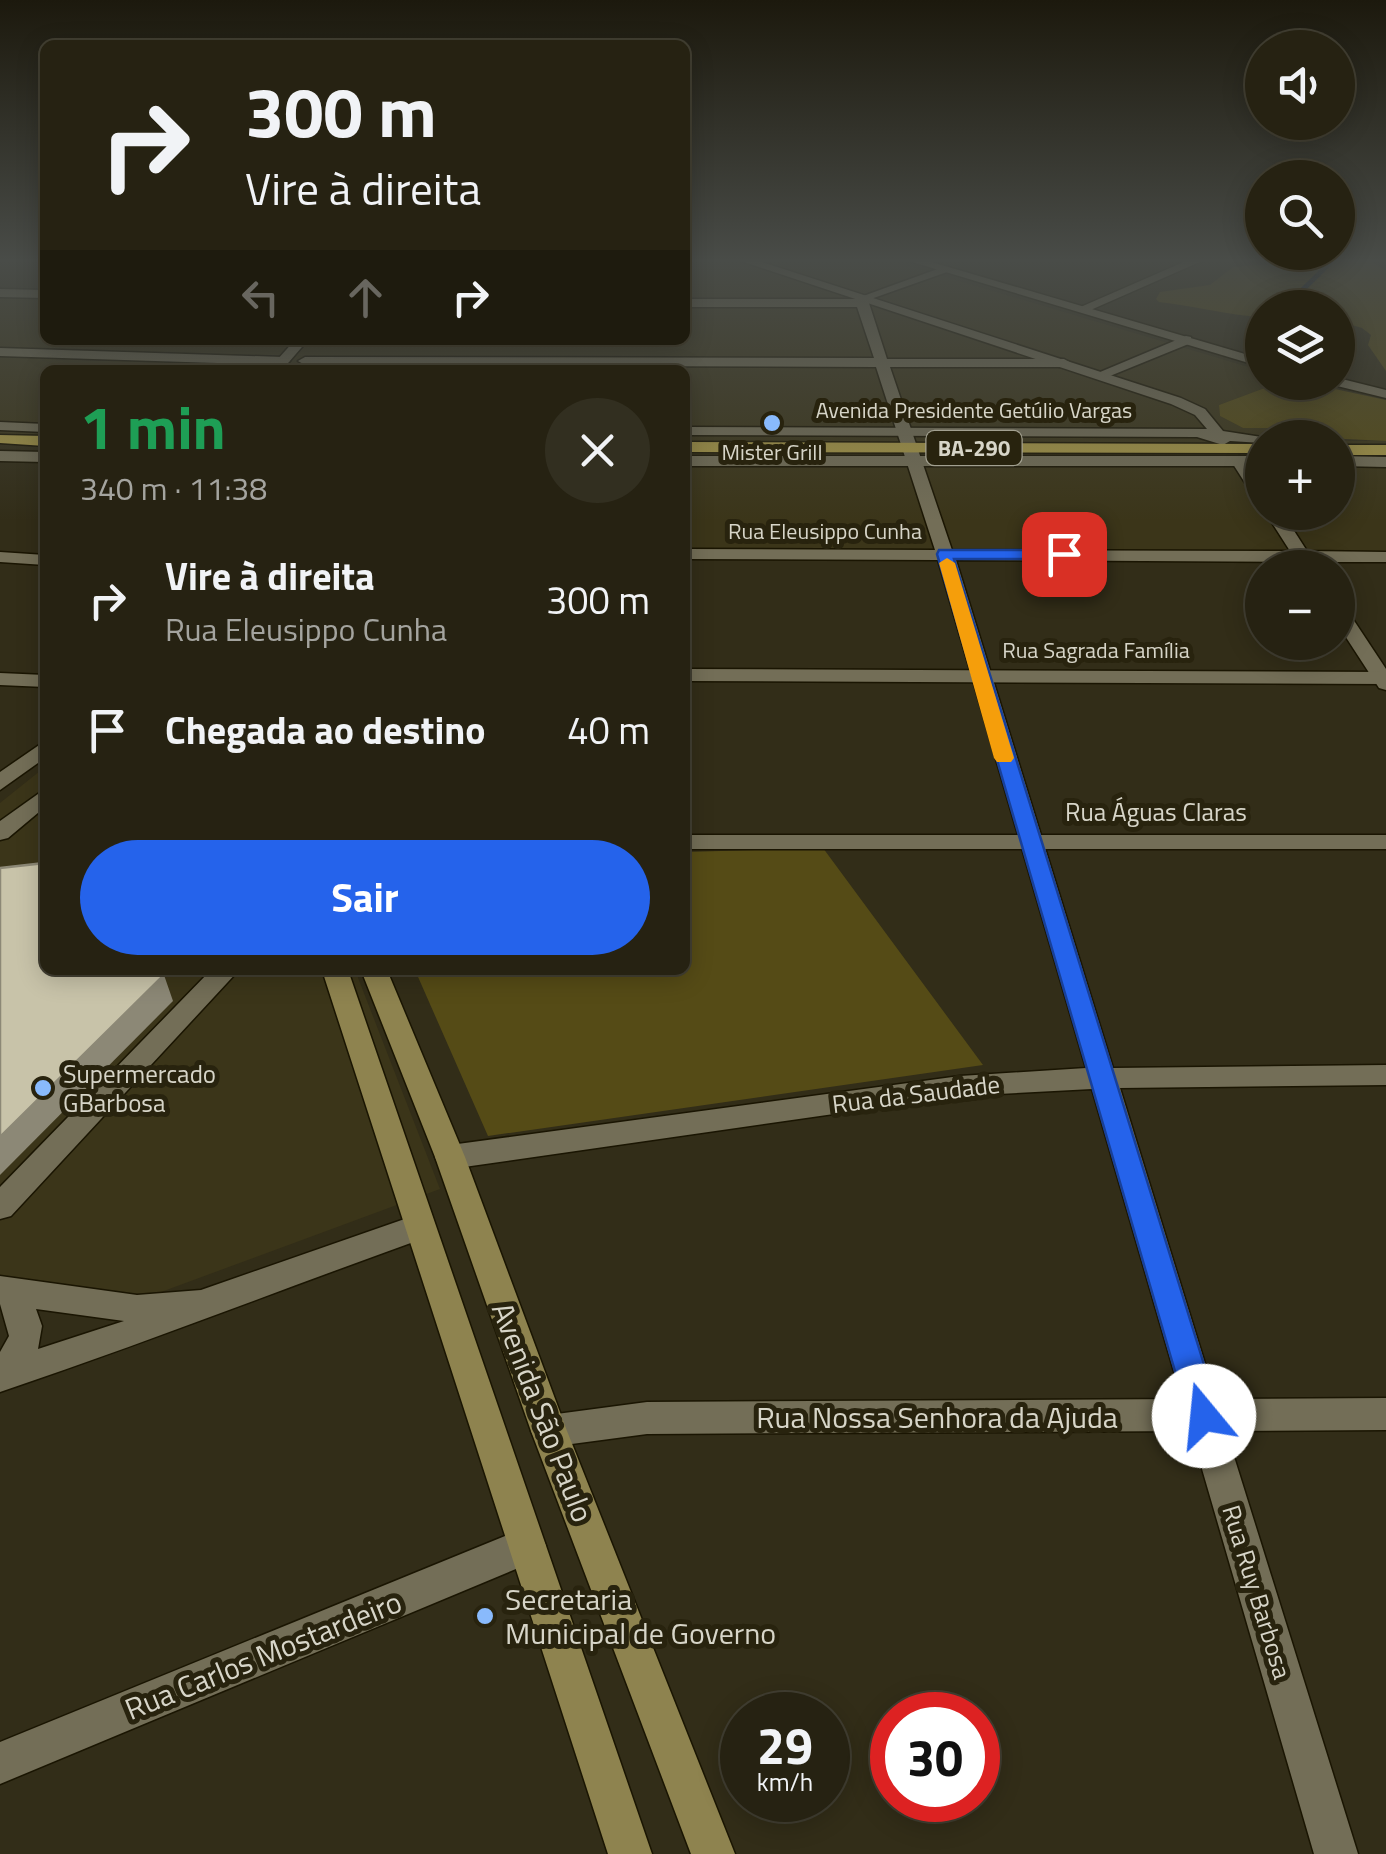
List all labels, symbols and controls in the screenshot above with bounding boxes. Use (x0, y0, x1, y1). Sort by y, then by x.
map controls (1245, 30, 1355, 660)
button: sound (1245, 30, 1355, 140)
text: 300 m (245, 58, 437, 164)
icon: right (80, 80, 210, 210)
text: Vire à direita (245, 154, 481, 222)
button: search (1245, 160, 1355, 270)
icon: left (233, 270, 288, 325)
icon: ahead (338, 270, 393, 325)
icon: right (443, 270, 498, 325)
button: layers (1245, 290, 1355, 400)
text: 1 min (80, 381, 226, 472)
street label: Avenida Presidente Getúlio Vargas (816, 393, 1132, 427)
button: close (545, 398, 650, 503)
marker: Mister Grill (761, 412, 783, 434)
button: + (1245, 420, 1355, 530)
road number: BA-290 (926, 431, 1022, 465)
place label: Mister Grill (722, 435, 822, 469)
text: 340 m · 11:38 (80, 464, 267, 512)
pin (1022, 512, 1107, 597)
street label: Rua Eleusippo Cunha (728, 514, 922, 548)
icon: arrive (1037, 527, 1092, 582)
text: Vire à direita (165, 547, 375, 605)
button: − (1245, 550, 1355, 660)
text: 300 m (546, 571, 650, 629)
icon: right (80, 573, 135, 628)
text: Rua Eleusippo Cunha (165, 605, 447, 653)
street label: Rua Sagrada Família (1002, 633, 1190, 667)
text: Chegada ao destino (165, 701, 485, 759)
text: 40 m (567, 701, 650, 759)
icon: arrive (80, 703, 135, 758)
street label: Rua Águas Claras (1065, 793, 1247, 831)
button: Sair (80, 840, 650, 955)
place label: Supermercado GBarbosa (63, 1055, 216, 1122)
street label: Rua da Saudade (830, 1065, 1002, 1123)
marker: Supermercado GBarbosa (32, 1077, 54, 1099)
street label: Avenida São Paulo (480, 1295, 606, 1529)
position arrow (1152, 1364, 1256, 1468)
street label: Rua Nossa Senhora da Ajuda (756, 1394, 1118, 1440)
street label: Rua Ruy Barbosa (1213, 1500, 1302, 1684)
place label: Secretaria Municipal de Governo (505, 1576, 776, 1656)
street label: Rua Carlos Mostardeiro (118, 1578, 408, 1732)
marker: Secretaria Municipal de Governo (474, 1605, 496, 1627)
speed limit sign: 30 (870, 1692, 1000, 1822)
text: 29 (757, 1707, 813, 1783)
text: km/h (757, 1763, 813, 1801)

